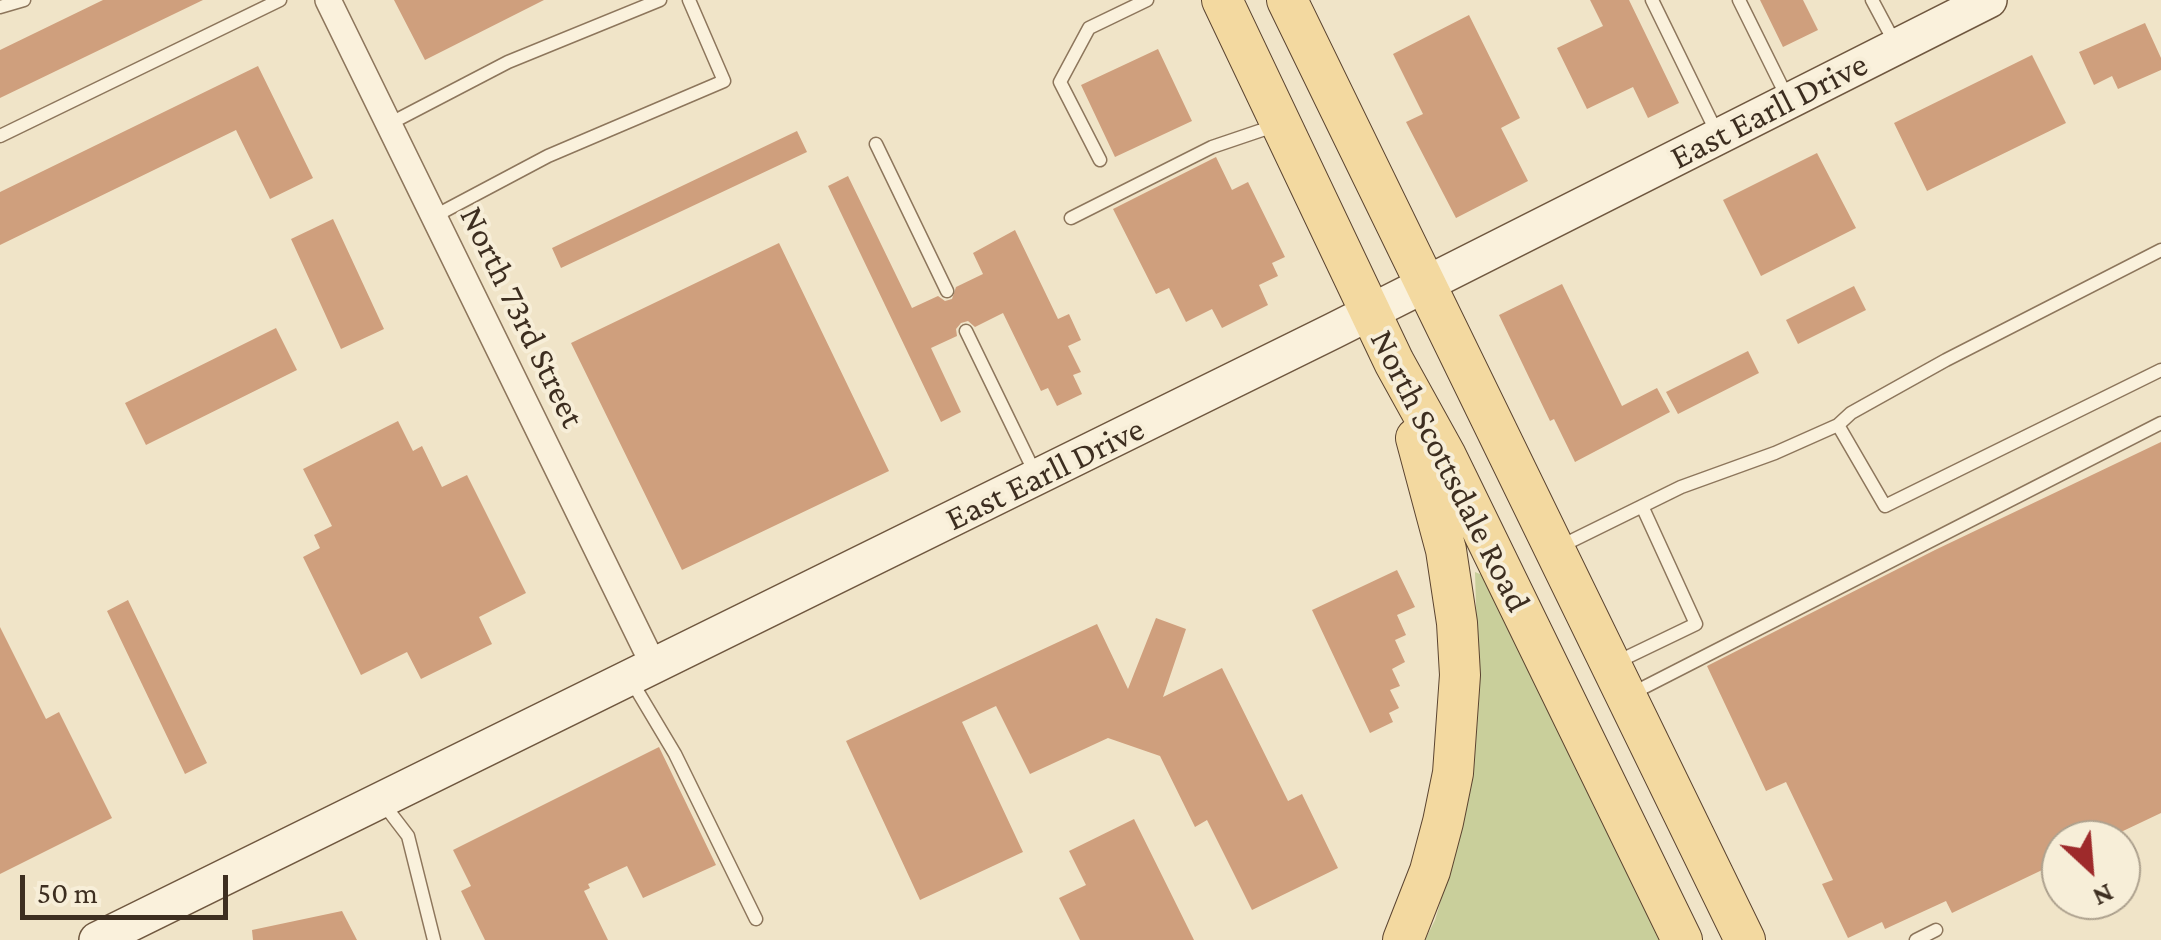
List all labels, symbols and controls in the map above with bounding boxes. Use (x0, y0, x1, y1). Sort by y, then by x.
street label: East Earll Drive (1663, 43, 1875, 179)
street label: North 73rd Street (450, 200, 594, 434)
street label: North Scottsdale Road (1361, 323, 1539, 619)
street label: East Earll Drive (939, 408, 1151, 540)
north arrow (2041, 820, 2141, 920)
scale bar (25, 855, 232, 917)
text: 50 m (37, 876, 98, 909)
text: N (2088, 877, 2119, 914)

